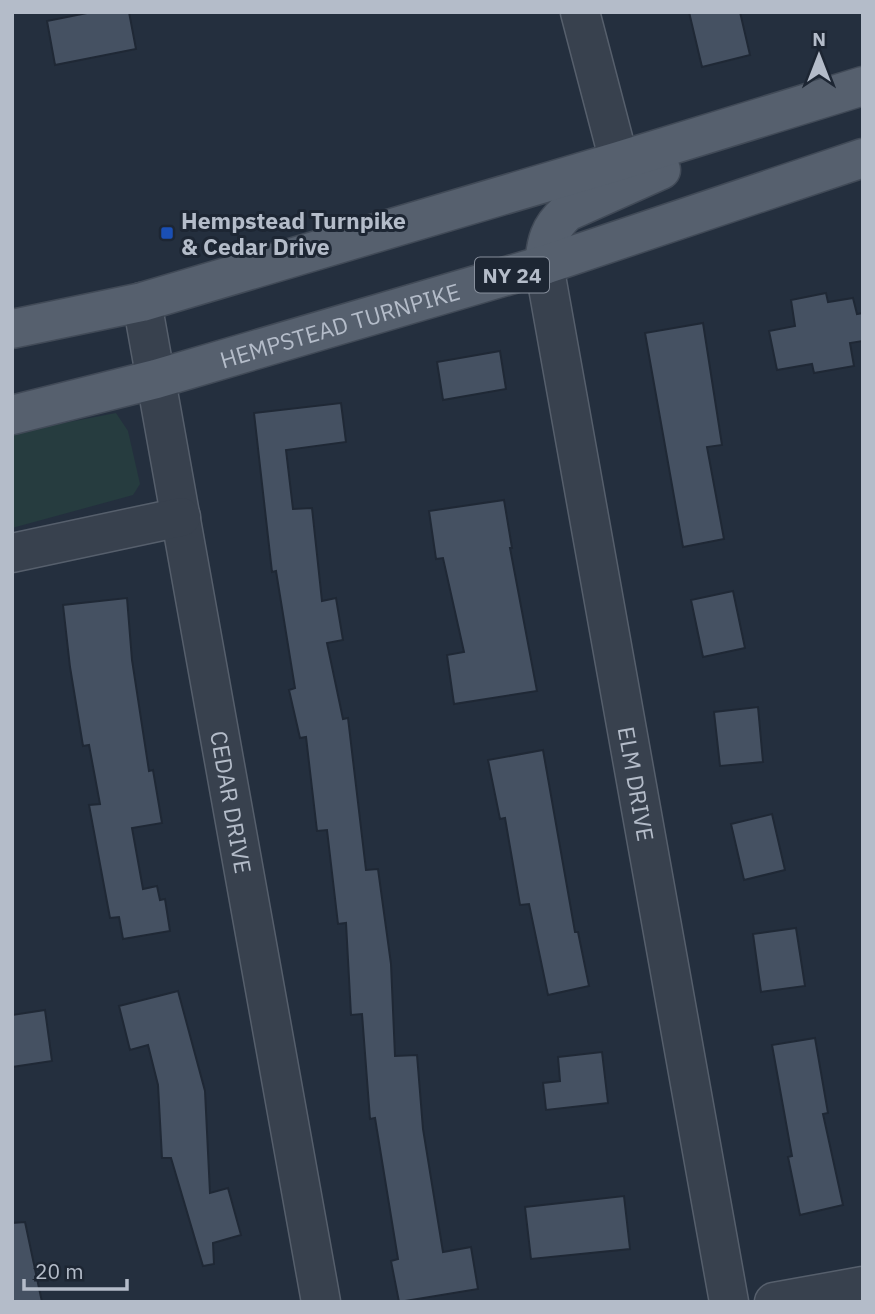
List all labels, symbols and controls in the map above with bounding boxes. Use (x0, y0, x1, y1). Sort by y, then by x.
north arrow (784, 21, 854, 91)
text: N (812, 27, 826, 51)
place label: Hempstead Turnpike & Cedar Drive (181, 205, 406, 261)
marker: Hempstead Turnpike & Cedar Drive (159, 225, 175, 241)
road number: NY 24 (475, 258, 549, 292)
street label: HEMPSTEAD TURNPIKE (216, 276, 463, 374)
street label: ELM DRIVE (612, 724, 661, 843)
street label: CEDAR DRIVE (204, 728, 259, 876)
scale bar (24, 1248, 128, 1292)
text: 20 m (35, 1257, 84, 1285)

